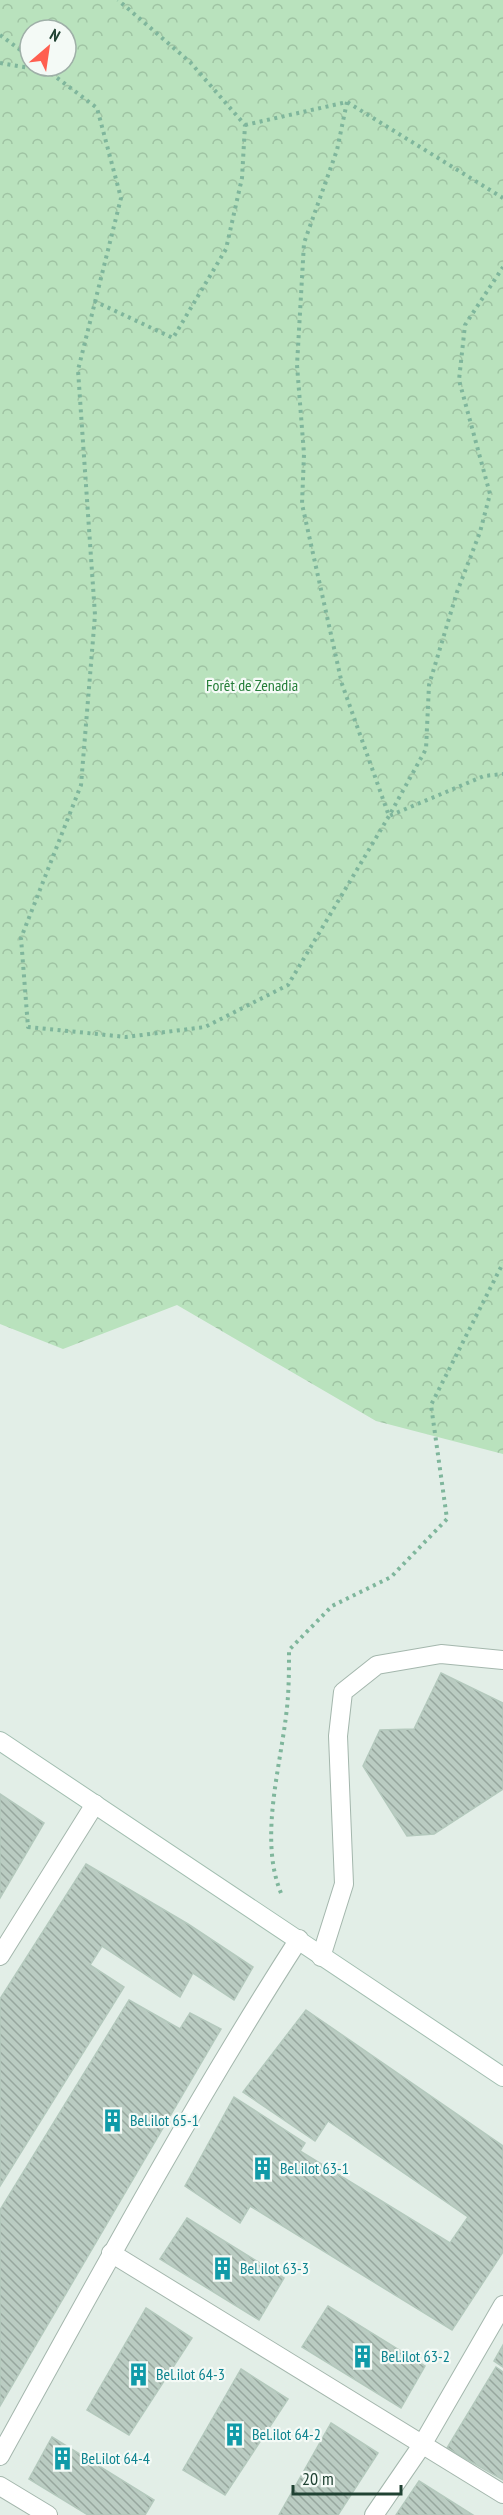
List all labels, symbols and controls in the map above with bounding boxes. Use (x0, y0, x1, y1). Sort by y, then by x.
north arrow (18, 18, 78, 78)
text: N (47, 24, 64, 46)
park label: Forêt de Zenadia (206, 675, 298, 695)
building icon: Bel.ilot 65-1 (99, 2107, 125, 2133)
place label: Bel.ilot 65-1 (130, 2110, 199, 2130)
building icon: Bel.ilot 63-1 (249, 2155, 275, 2181)
place label: Bel.ilot 63-1 (280, 2158, 349, 2178)
building icon: Bel.ilot 63-3 (209, 2255, 235, 2281)
place label: Bel.ilot 63-3 (240, 2258, 309, 2278)
building icon: Bel.ilot 63-2 (350, 2343, 376, 2369)
place label: Bel.ilot 63-2 (381, 2346, 450, 2366)
building icon: Bel.ilot 64-3 (125, 2361, 151, 2387)
place label: Bel.ilot 64-3 (156, 2364, 225, 2384)
building icon: Bel.ilot 64-2 (221, 2421, 247, 2447)
place label: Bel.ilot 64-2 (252, 2424, 321, 2444)
building icon: Bel.ilot 64-4 (50, 2445, 76, 2471)
place label: Bel.ilot 64-4 (81, 2448, 150, 2468)
scale bar (293, 2458, 401, 2496)
text: 20 m (302, 2467, 334, 2490)

